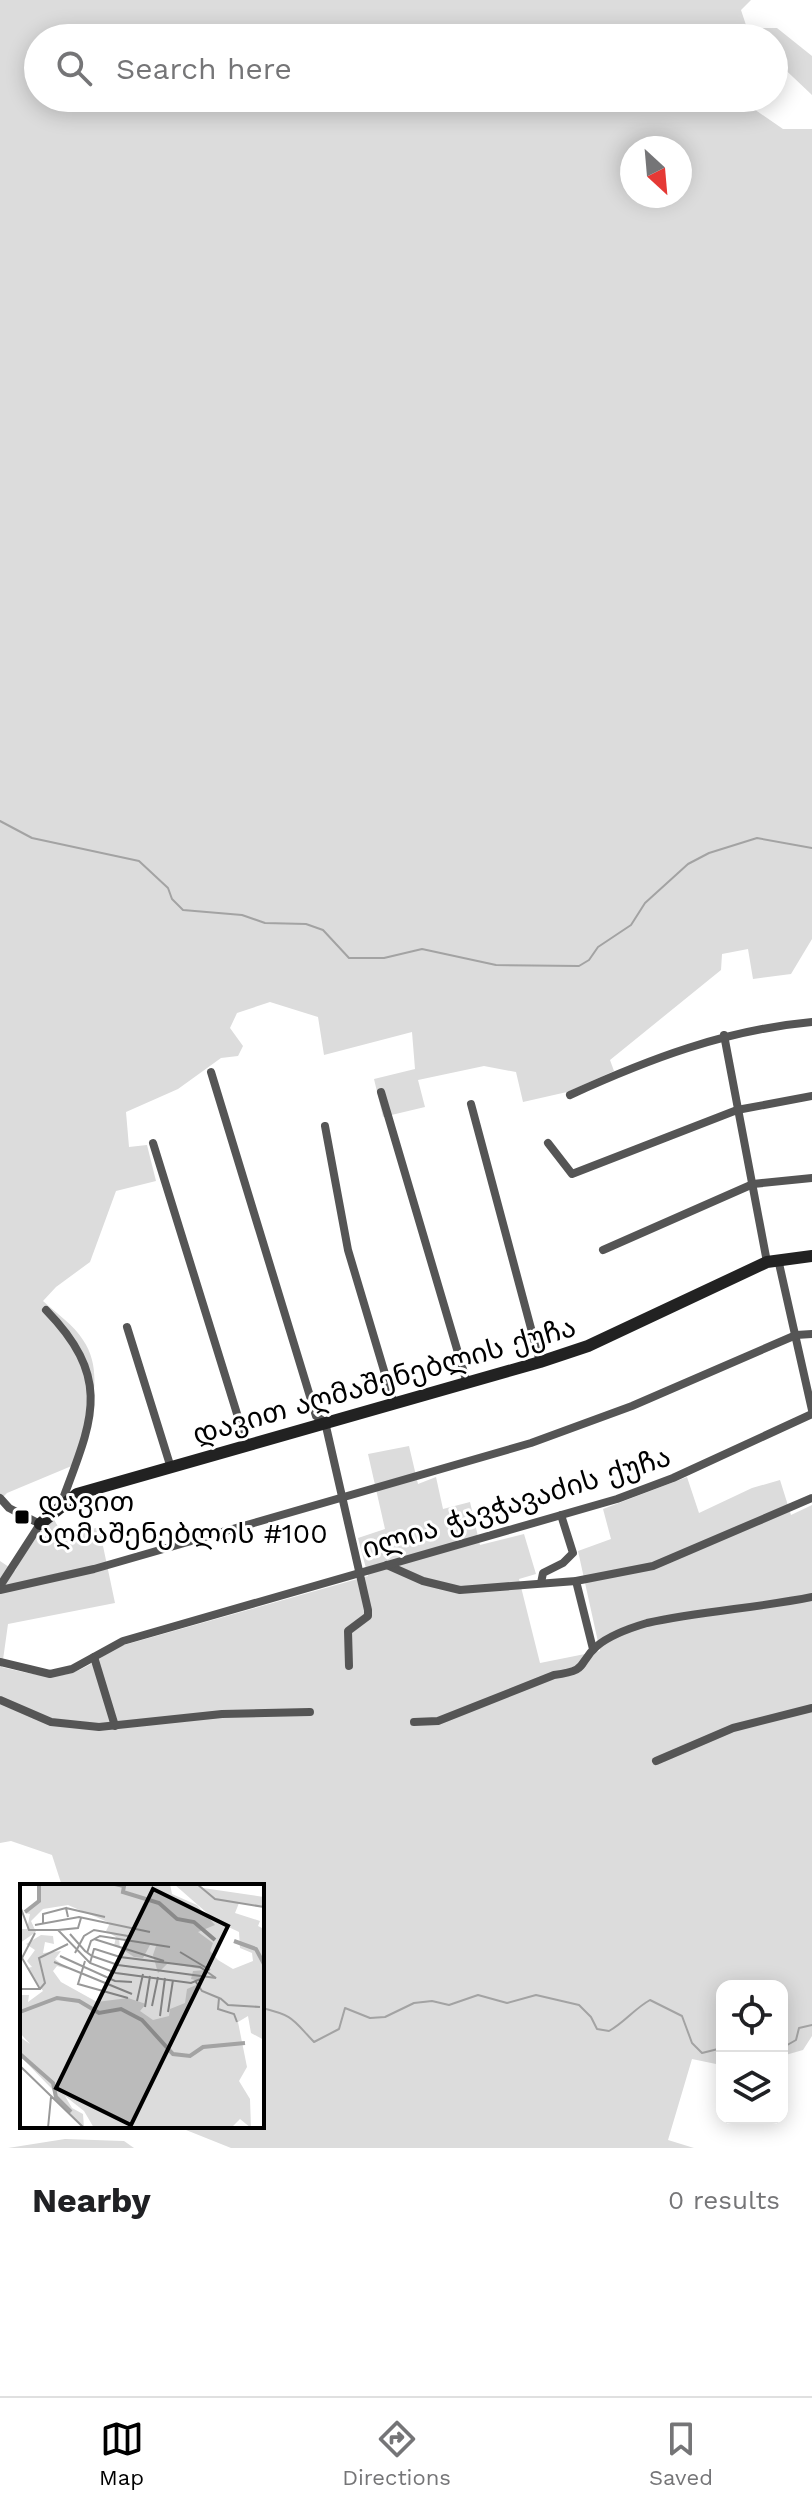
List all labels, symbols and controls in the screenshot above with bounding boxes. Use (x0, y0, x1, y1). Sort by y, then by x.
search box (24, 24, 788, 112)
icon: search (52, 46, 96, 90)
text: Search here (116, 51, 292, 86)
north arrow (620, 136, 692, 208)
street label: დავით აღმაშენებლის ქუჩა (189, 1310, 580, 1451)
street label: ილია ჭავჭავაძის ქუჩა (358, 1440, 675, 1565)
place label: დავით აღმაშენებლის #100 (38, 1485, 328, 1550)
marker: დავით აღმაშენებლის #100 (13, 1508, 31, 1526)
inset map (20, 1884, 264, 2128)
map controls (716, 1980, 788, 2124)
button: locate (716, 1980, 788, 2052)
button: layers (716, 2052, 788, 2124)
text: Nearby (32, 2180, 151, 2220)
text: 0 results (668, 2185, 780, 2215)
tab: Map (99, 2417, 144, 2490)
tab: Directions (342, 2417, 451, 2490)
tab: Saved (649, 2417, 713, 2490)

